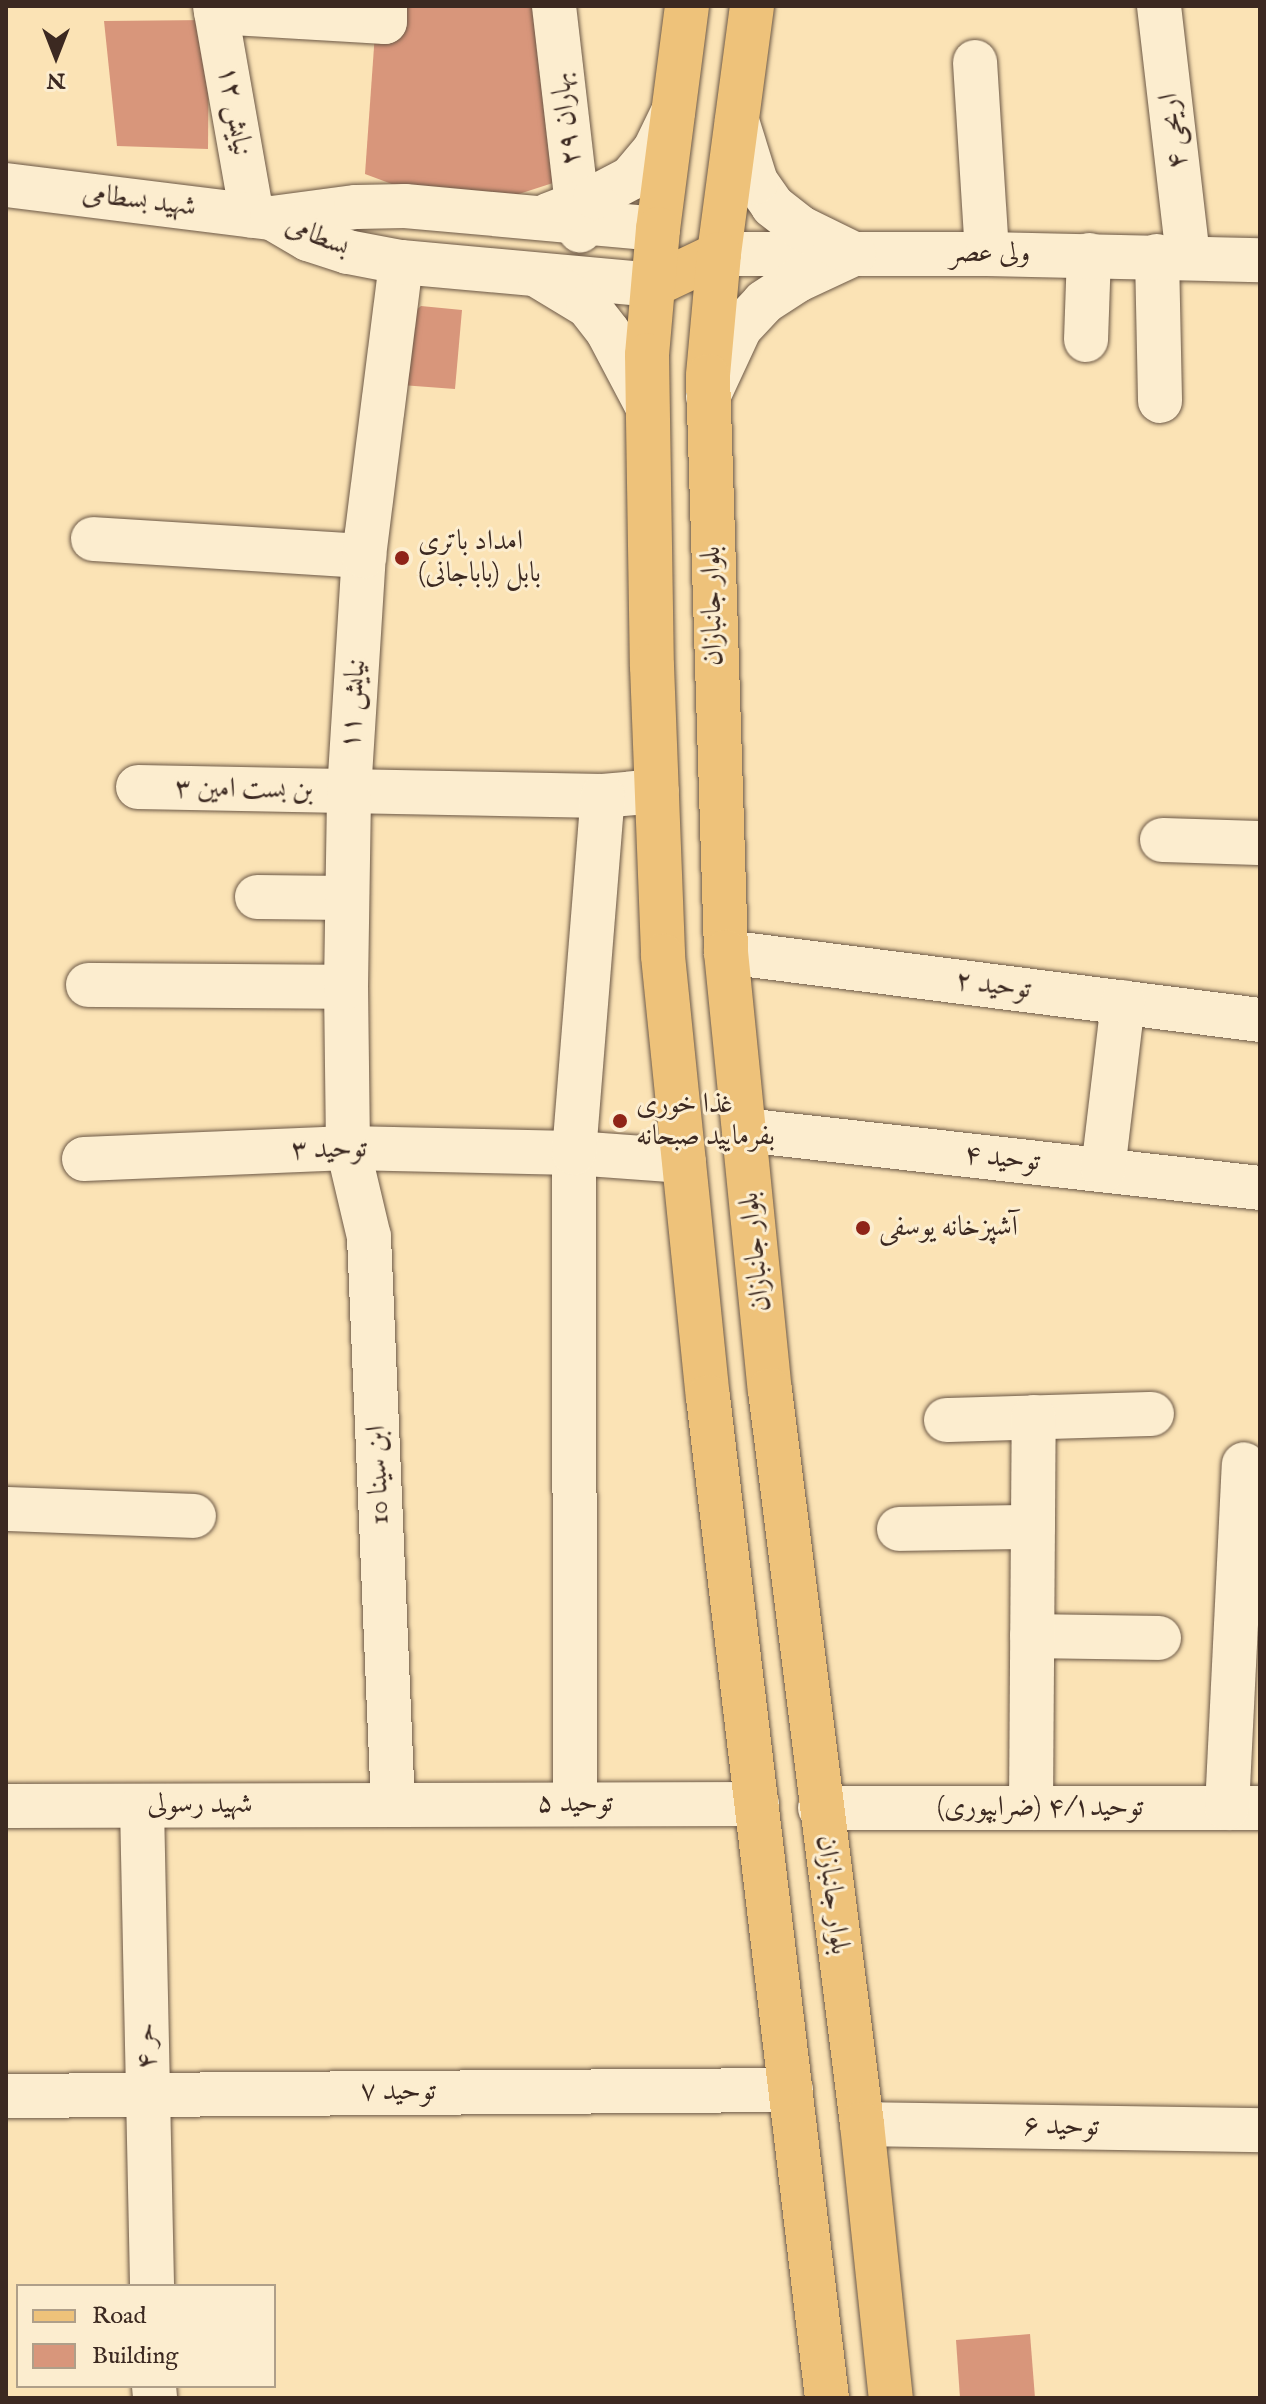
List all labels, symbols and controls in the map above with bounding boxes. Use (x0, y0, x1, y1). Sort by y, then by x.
north arrow (16, 16, 96, 96)
street label: نیایش ۱۲ (210, 63, 258, 159)
text: N (46, 66, 66, 94)
street label: بهاران ۲۹ (545, 71, 589, 167)
street label: اریحی ۴ (1153, 91, 1195, 171)
street label: شهید بسطامی (80, 177, 198, 225)
street label: بسطامی (280, 209, 354, 265)
street label: ولی عصر (950, 237, 1030, 271)
place label: امداد باتری بابل (باباجانی) (418, 525, 541, 591)
street label: بلوار جانبازان (695, 546, 731, 666)
marker: امداد باتری بابل (باباجانی) (393, 549, 411, 567)
street label: نیایش ۱۱ (334, 658, 374, 750)
street label: بن بست امین ۳ (174, 772, 314, 808)
street label: توحید ۲ (953, 965, 1033, 1007)
place label: غذا خوری بفرمایید صبحانه (636, 1088, 775, 1154)
marker: غذا خوری بفرمایید صبحانه (611, 1112, 629, 1130)
street label: توحید ۳ (291, 1133, 367, 1167)
street label: توحید ۴ (963, 1138, 1041, 1180)
street label: بلوار جانبازان (733, 1190, 779, 1314)
place label: آشپزخانه یوسفی (879, 1211, 1018, 1245)
marker: آشپزخانه یوسفی (854, 1219, 872, 1237)
street label: ابن سینا 10 (360, 1425, 398, 1525)
street label: توحید ۵ (537, 1787, 613, 1821)
street label: شهید رسولی (147, 1788, 253, 1822)
street label: توحید۴/۱ (ضرابپوری) (937, 1791, 1143, 1825)
street label: بلوار جانبازان (808, 1833, 856, 1957)
street label: حر ۴ (130, 2022, 164, 2070)
street label: توحید ۷ (360, 2075, 436, 2109)
street label: توحید ۶ (1023, 2110, 1099, 2144)
legend (16, 2284, 276, 2388)
text: Road (92, 2301, 146, 2332)
text: Building (92, 2341, 178, 2372)

